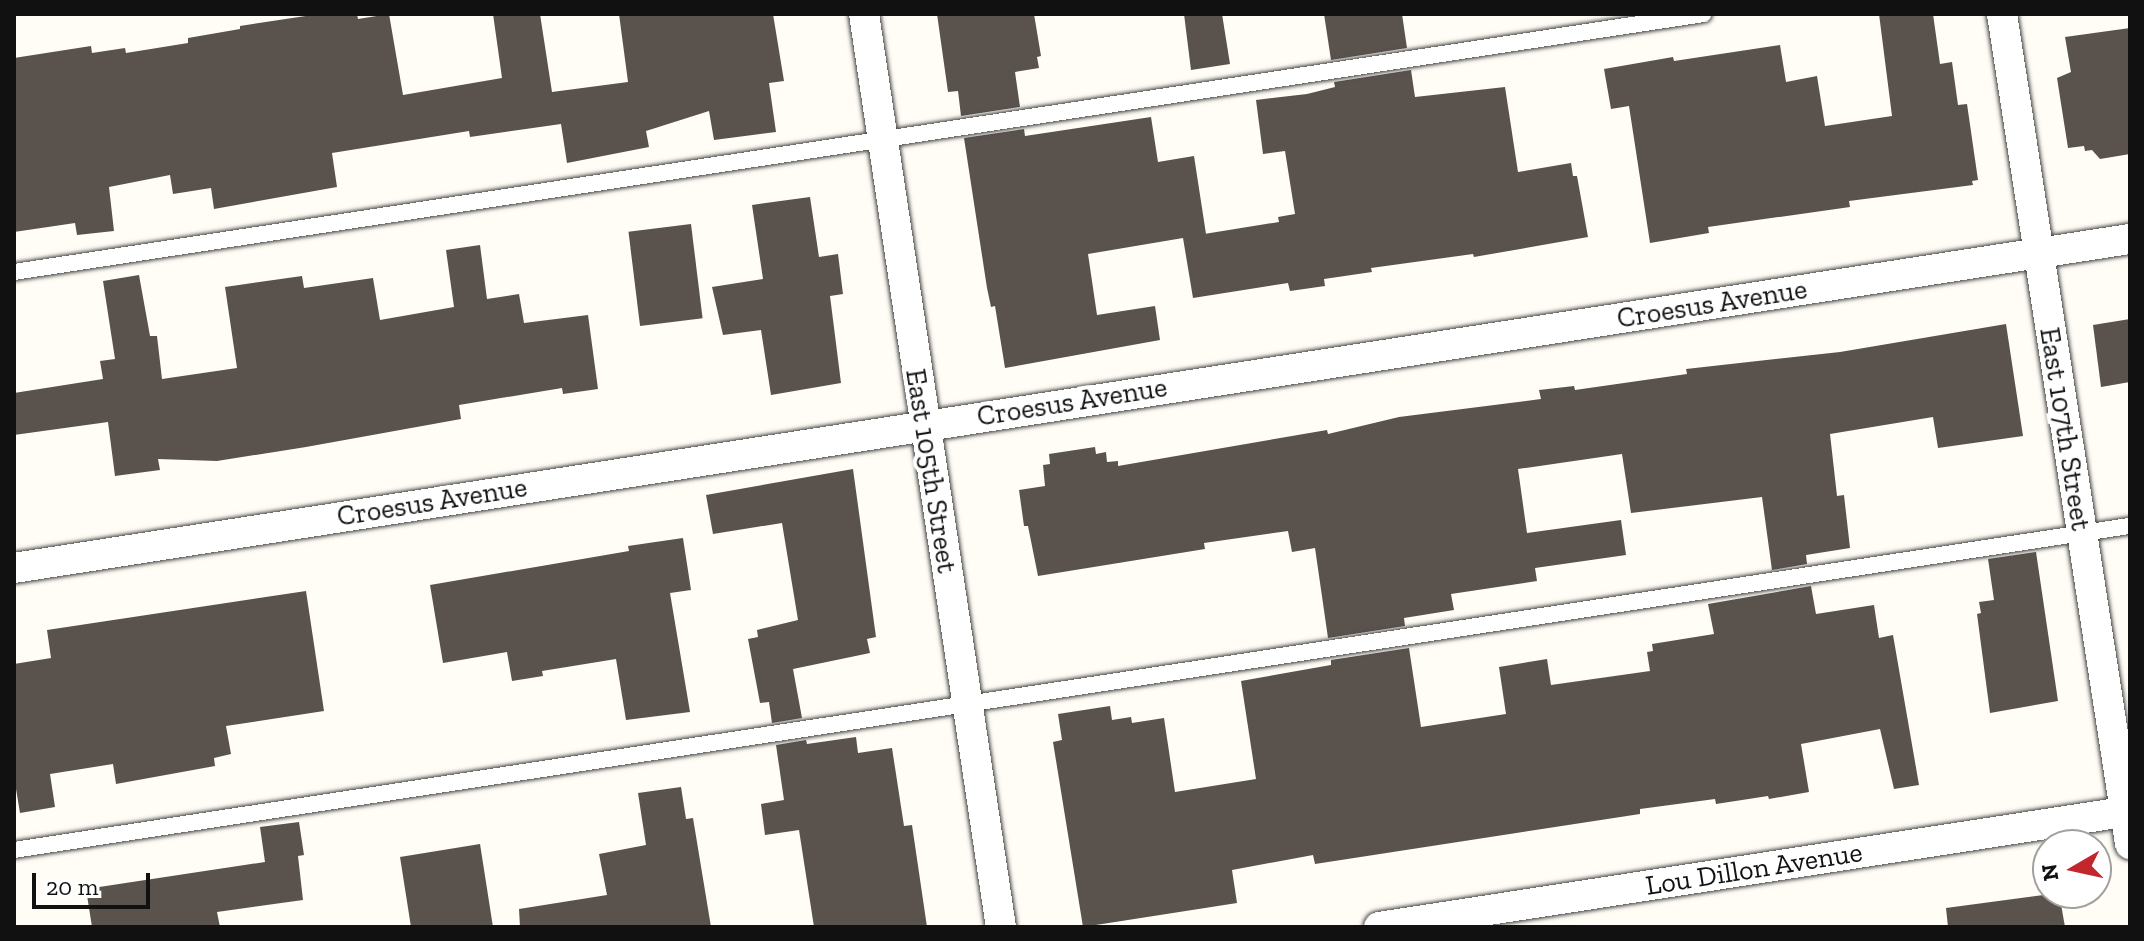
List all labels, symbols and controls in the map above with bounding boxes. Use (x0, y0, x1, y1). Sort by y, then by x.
street label: Croesus Avenue (1614, 272, 1810, 336)
street label: East 107th Street (2032, 325, 2098, 533)
street label: East 105th Street (898, 366, 964, 576)
street label: Croesus Avenue (974, 370, 1170, 434)
street label: Croesus Avenue (334, 470, 530, 534)
north arrow (2032, 829, 2112, 909)
street label: Lou Dillon Avenue (1643, 835, 1865, 903)
scale bar (36, 857, 154, 907)
text: N (2035, 862, 2064, 883)
text: 20 m (46, 872, 98, 901)

